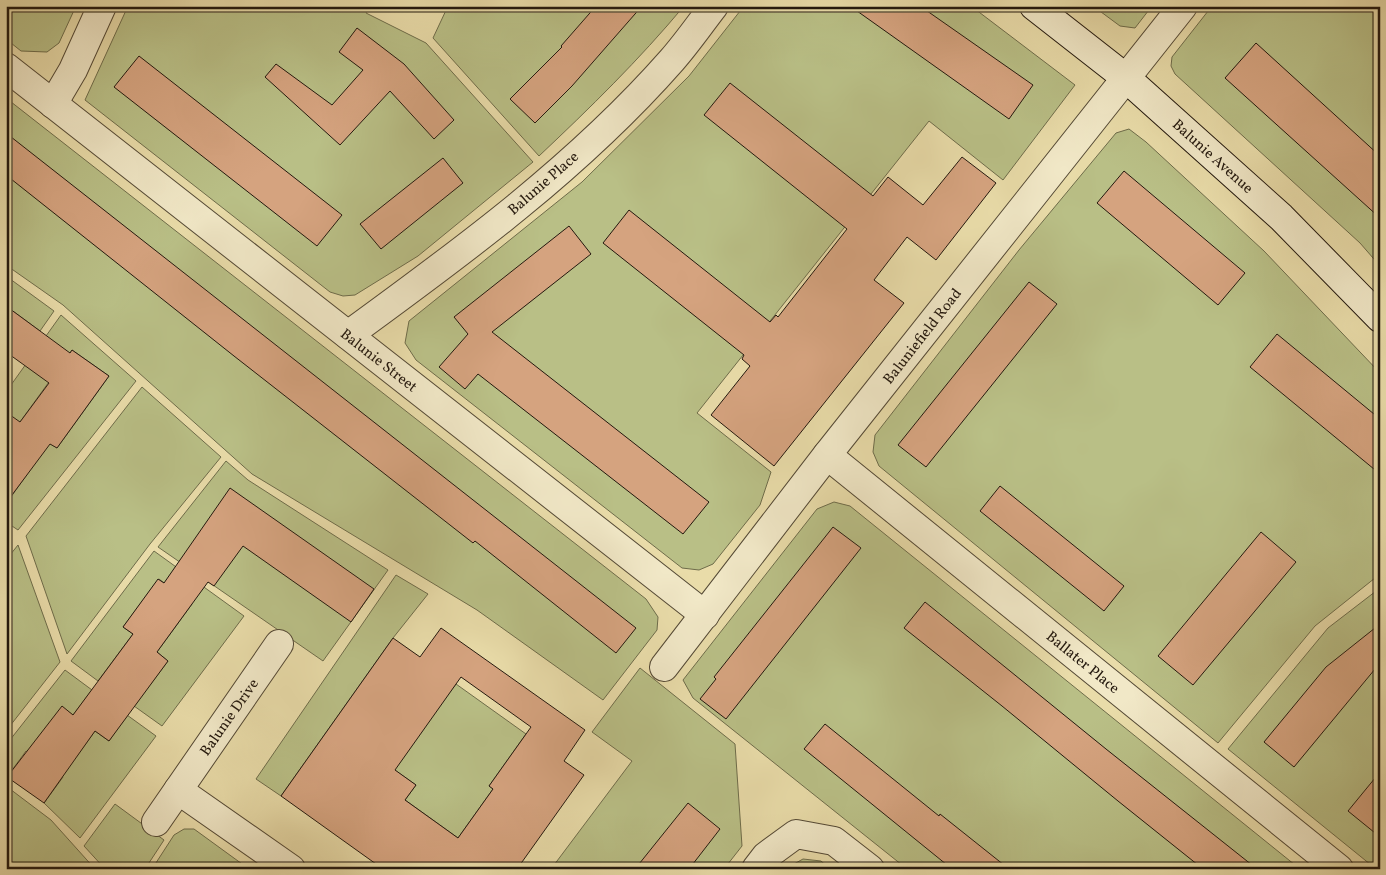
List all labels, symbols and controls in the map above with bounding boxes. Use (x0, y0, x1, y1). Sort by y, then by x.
street label: Balunie Avenue (1167, 115, 1257, 199)
street label: Balunie Place (504, 147, 584, 221)
street label: Baluniefield Road (879, 284, 967, 389)
street label: Balunie Street (335, 324, 421, 398)
street label: Ballater Place (1041, 627, 1123, 699)
street label: Balunie Drive (196, 675, 265, 761)

